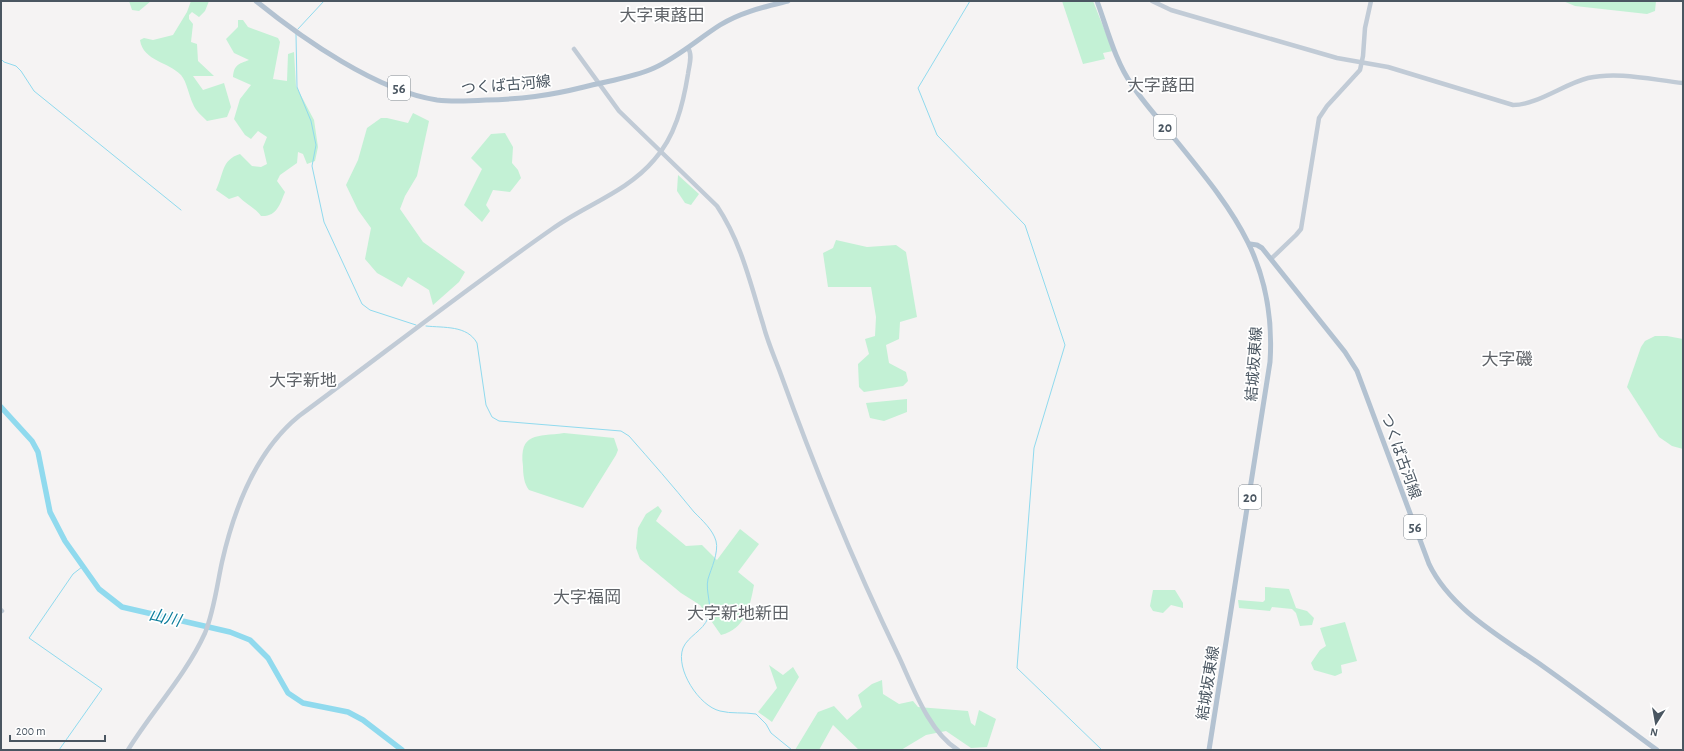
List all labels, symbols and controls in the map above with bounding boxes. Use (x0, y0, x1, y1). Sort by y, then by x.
district label: 大字東蕗田 (620, 7, 705, 24)
street label: つくば古河線 (460, 73, 552, 97)
road number: 56 (388, 76, 410, 100)
district label: 大字蕗田 (1127, 77, 1195, 94)
road number: 20 (1154, 115, 1176, 139)
street label: 結城坂東線 (1243, 326, 1265, 402)
district label: 大字磯 (1482, 350, 1533, 368)
district label: 大字新地 (269, 371, 337, 389)
street label: つくば古河線 (1378, 411, 1424, 501)
road number: 20 (1239, 485, 1261, 509)
road number: 56 (1404, 515, 1426, 539)
district label: 大字福岡 (553, 589, 621, 606)
district label: 大字新地新田 (687, 604, 789, 622)
water label: 山川 (147, 606, 184, 630)
street label: 結城坂東線 (1194, 645, 1222, 721)
north arrow (1636, 703, 1676, 743)
scale bar (10, 717, 105, 743)
text: 200 m (16, 725, 46, 737)
text: N (1649, 726, 1659, 738)

